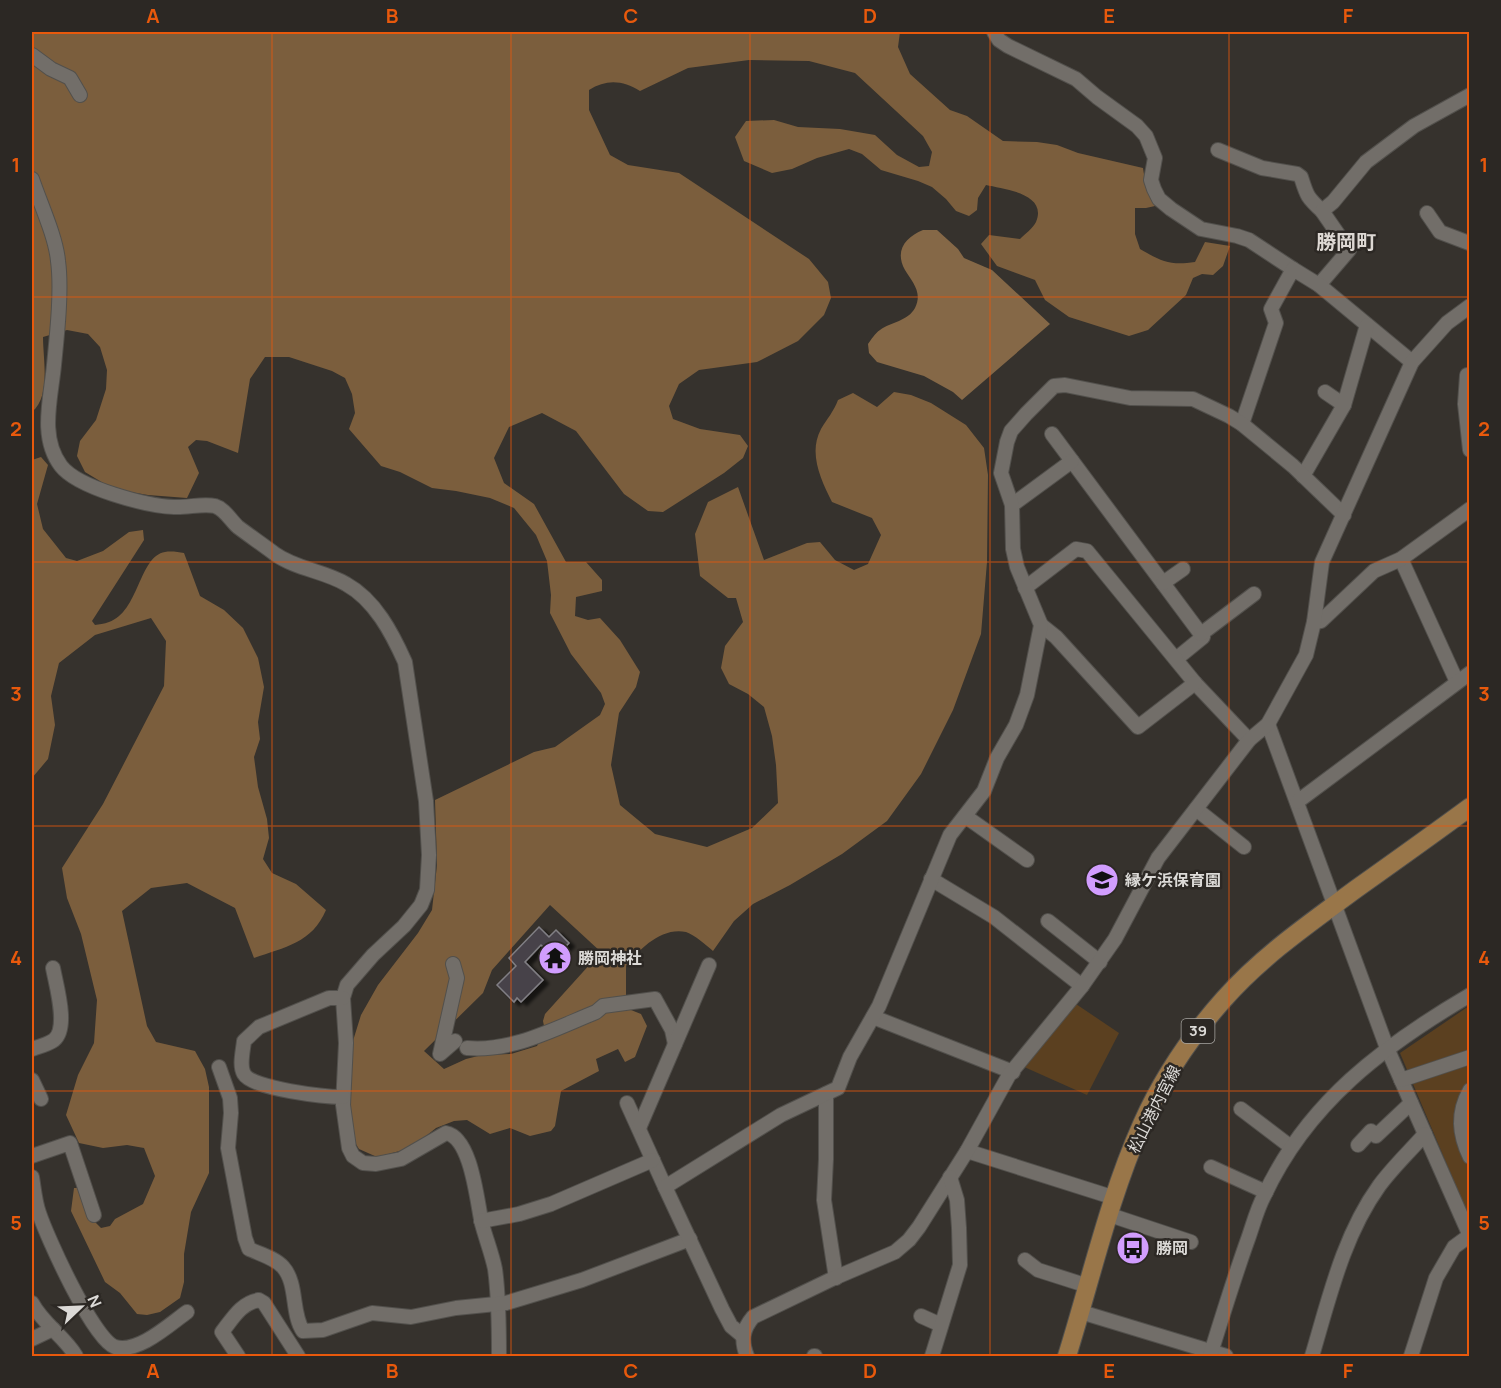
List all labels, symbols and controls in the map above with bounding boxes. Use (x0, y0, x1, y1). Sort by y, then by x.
text: A (146, 2, 160, 29)
text: B (386, 2, 399, 29)
text: C (624, 2, 638, 29)
text: D (863, 2, 877, 29)
text: E (1103, 2, 1115, 29)
text: F (1343, 2, 1354, 29)
text: 1 (12, 151, 20, 178)
text: 1 (1480, 151, 1488, 178)
district label: 勝岡町 (1316, 228, 1376, 255)
text: 2 (10, 415, 22, 442)
text: 2 (1478, 415, 1490, 442)
text: 3 (10, 680, 22, 707)
text: 3 (1478, 680, 1490, 707)
school or university icon: 縁ケ浜保育園 (1084, 862, 1120, 898)
place label: 縁ケ浜保育園 (1125, 869, 1221, 891)
temple icon: 勝岡神社 (537, 940, 573, 976)
text: 4 (10, 944, 22, 971)
text: 4 (1478, 944, 1490, 971)
place label: 勝岡神社 (578, 947, 642, 969)
road number: 39 (1182, 1019, 1214, 1043)
street label: 松山港内宮線 (1122, 1061, 1186, 1157)
text: 5 (10, 1209, 22, 1236)
text: 5 (1478, 1209, 1490, 1236)
bus stop icon: 勝岡 (1115, 1230, 1151, 1266)
place label: 勝岡 (1156, 1237, 1188, 1259)
north arrow (51, 1277, 111, 1337)
text: N (82, 1292, 107, 1311)
text: A (146, 1357, 160, 1384)
text: B (386, 1357, 399, 1384)
text: C (624, 1357, 638, 1384)
text: D (863, 1357, 877, 1384)
text: E (1103, 1357, 1115, 1384)
text: F (1343, 1357, 1354, 1384)

